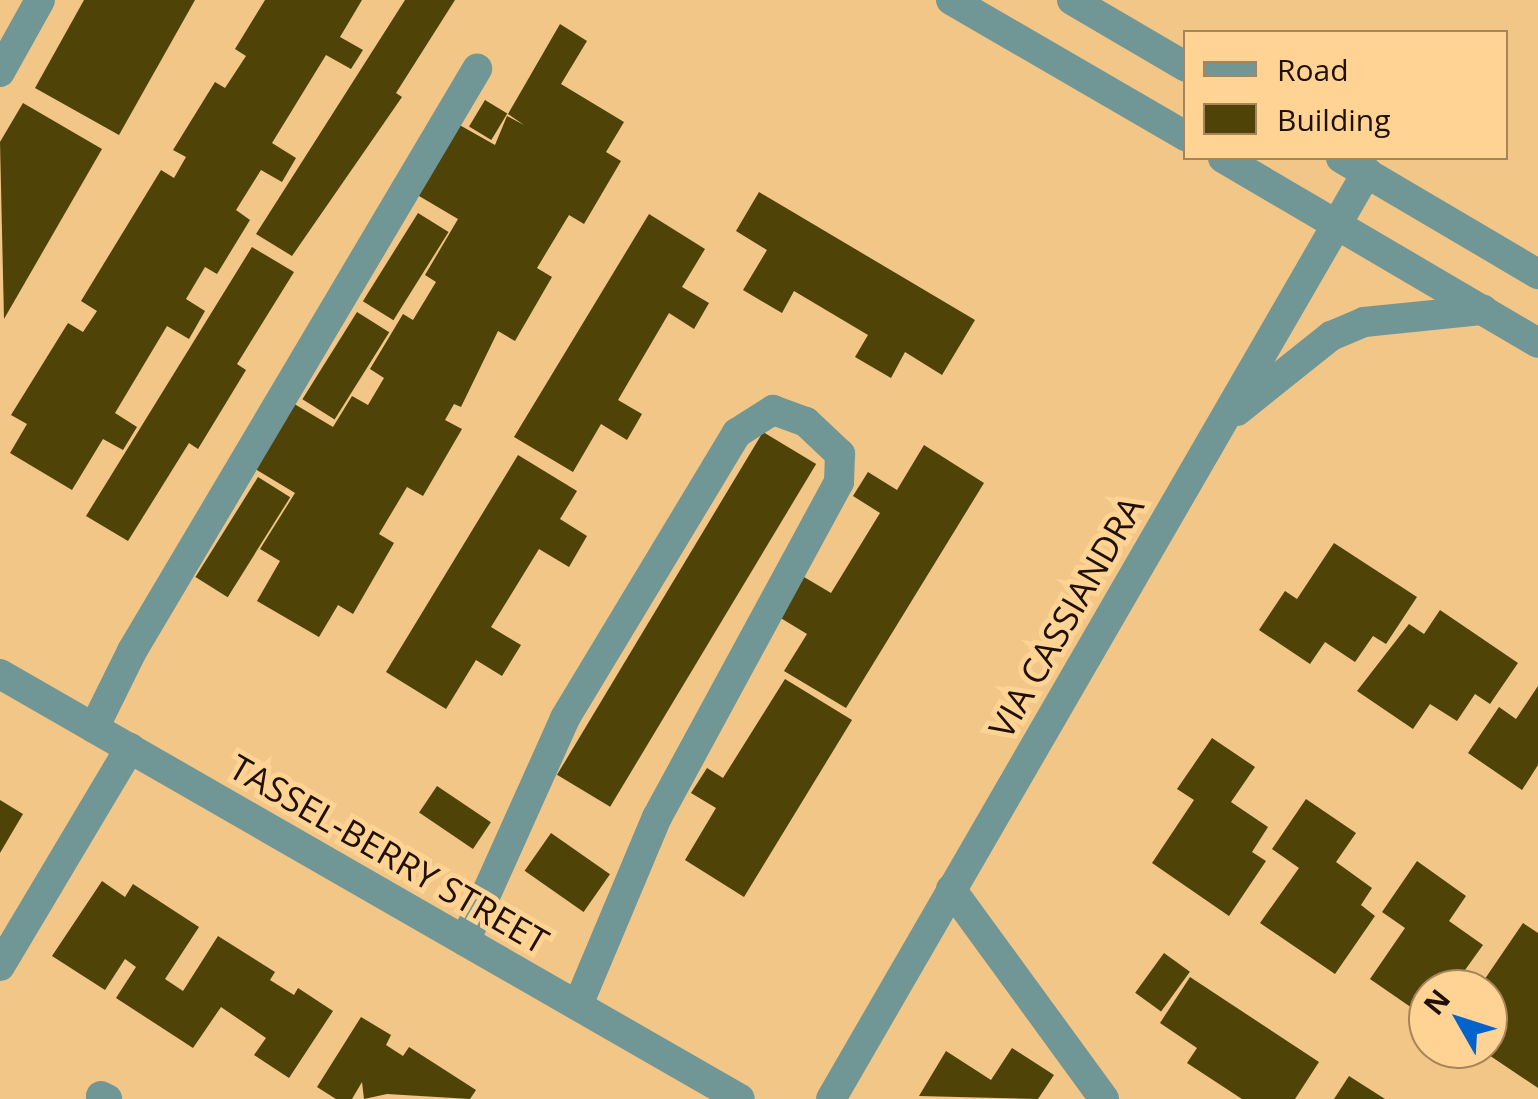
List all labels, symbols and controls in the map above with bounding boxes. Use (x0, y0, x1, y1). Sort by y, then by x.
legend (1183, 30, 1508, 160)
text: Road (1277, 49, 1349, 90)
text: Building (1277, 99, 1391, 140)
street label: VIA CASSIANDRA (980, 489, 1152, 745)
street label: TASSEL-BERRY STREET (222, 746, 556, 962)
north arrow (1408, 969, 1508, 1069)
text: N (1414, 981, 1458, 1022)

